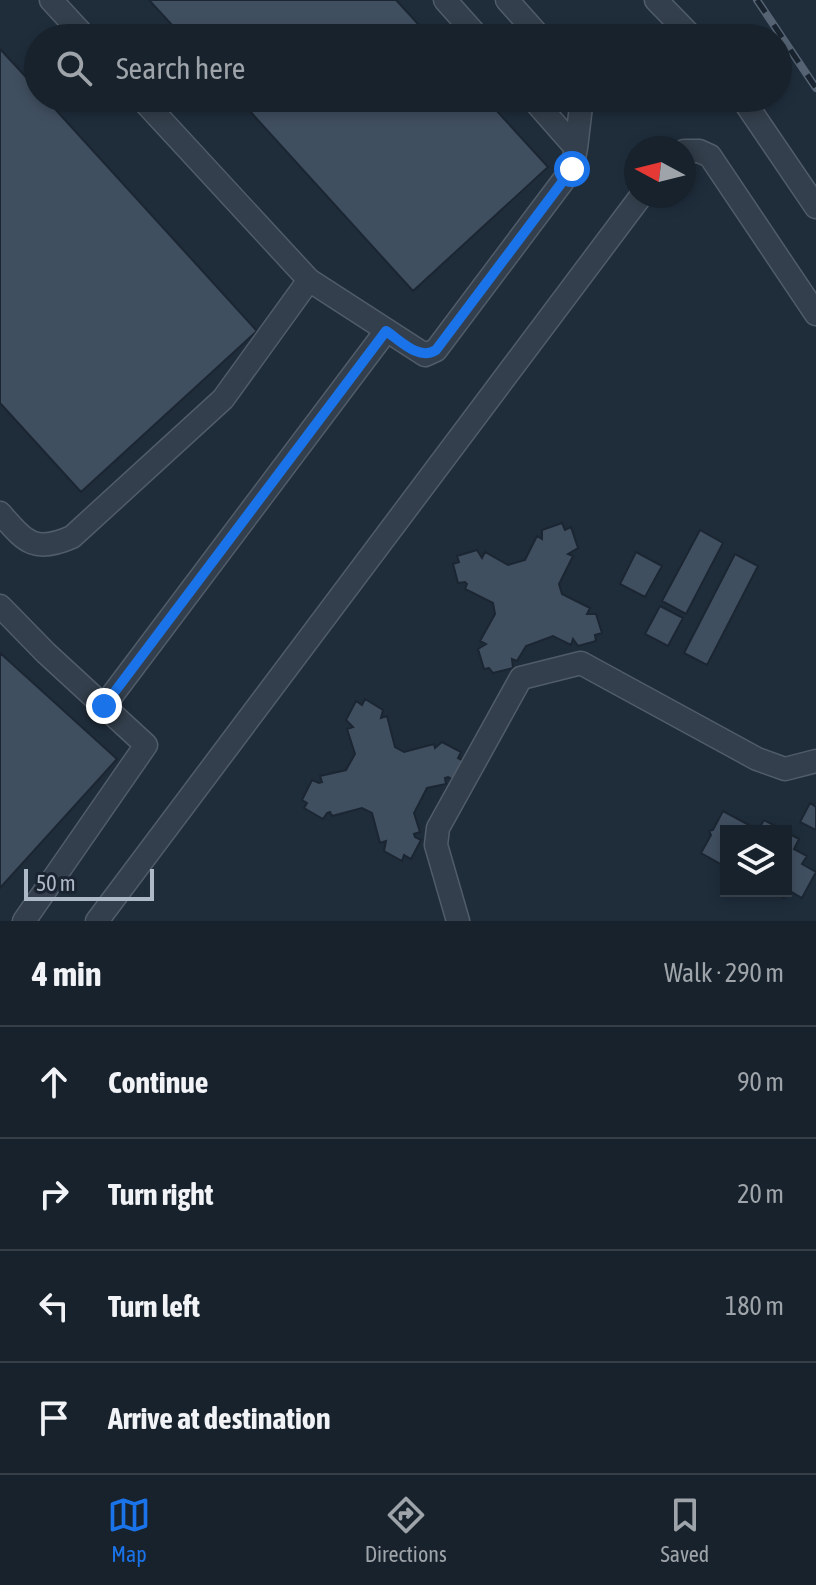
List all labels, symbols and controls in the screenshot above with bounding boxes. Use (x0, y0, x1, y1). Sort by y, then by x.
search box (24, 24, 792, 112)
icon: search (52, 46, 96, 90)
text: Search here (116, 51, 245, 85)
north arrow (624, 136, 696, 208)
route start (554, 151, 590, 187)
route end (86, 688, 122, 724)
map controls (720, 825, 792, 897)
button: layers (720, 825, 792, 897)
scale bar (24, 865, 154, 901)
text: 50 m (36, 870, 76, 896)
text: 4 min (32, 954, 101, 993)
text: Walk · 290 m (664, 958, 784, 988)
icon: ahead (32, 1060, 76, 1104)
text: Continue (108, 1065, 208, 1099)
text: 90 m (737, 1067, 784, 1097)
icon: right (32, 1172, 76, 1216)
text: Turn right (108, 1177, 214, 1211)
text: 20 m (737, 1179, 784, 1209)
icon: left (32, 1284, 76, 1328)
text: Turn left (108, 1289, 200, 1323)
text: 180 m (725, 1291, 784, 1321)
icon: arrive (32, 1396, 76, 1440)
text: Arrive at destination (108, 1401, 330, 1435)
tab: Map (107, 1493, 151, 1567)
tab: Directions (365, 1493, 447, 1567)
tab: Saved (660, 1493, 709, 1567)

